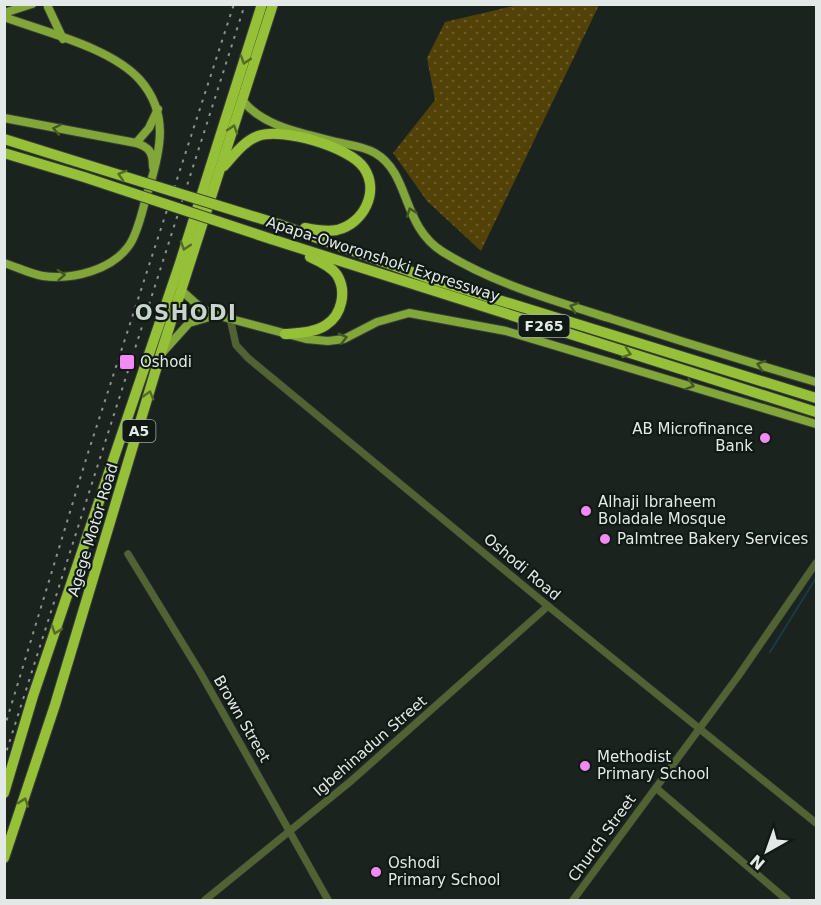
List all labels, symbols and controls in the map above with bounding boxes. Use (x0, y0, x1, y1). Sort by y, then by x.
one-way arrow (239, 54, 252, 65)
one-way arrow (52, 123, 62, 136)
one-way arrow (226, 124, 238, 135)
one-way arrow (117, 170, 128, 182)
one-way arrow (406, 208, 418, 219)
street label: Apapa-Oworonshoki Expressway (264, 213, 502, 305)
one-way arrow (180, 240, 192, 251)
one-way arrow (56, 269, 65, 282)
district label: OSHODI (135, 301, 237, 325)
one-way arrow (569, 302, 580, 314)
road number: F265 (518, 315, 570, 337)
one-way arrow (337, 333, 347, 346)
one-way arrow (621, 346, 632, 358)
marker: Oshodi (118, 353, 136, 371)
place label: Oshodi (140, 353, 192, 371)
one-way arrow (756, 360, 767, 372)
one-way arrow (684, 378, 695, 390)
one-way arrow (142, 390, 154, 401)
road number: A5 (122, 420, 156, 442)
place label: AB Microfinance Bank (632, 420, 753, 455)
marker: AB Microfinance Bank (758, 431, 772, 445)
street label: Agege Motor Road (64, 461, 122, 599)
place label: Alhaji Ibraheem Boladale Mosque (598, 493, 726, 528)
marker: Alhaji Ibraheem Boladale Mosque (579, 504, 593, 518)
street label: Oshodi Road (480, 530, 564, 604)
place label: Palmtree Bakery Services (617, 530, 808, 548)
marker: Palmtree Bakery Services (598, 532, 612, 546)
one-way arrow (50, 624, 63, 635)
street label: Brown Street (210, 672, 274, 766)
street label: Igbehinadun Street (310, 692, 430, 800)
place label: Methodist Primary School (597, 748, 710, 783)
marker: Methodist Primary School (578, 759, 592, 773)
street label: Church Street (564, 791, 640, 885)
one-way arrow (16, 797, 29, 808)
north arrow (737, 821, 797, 881)
text: N (746, 851, 769, 874)
place label: Oshodi Primary School (388, 854, 501, 889)
marker: Oshodi Primary School (369, 865, 383, 879)

